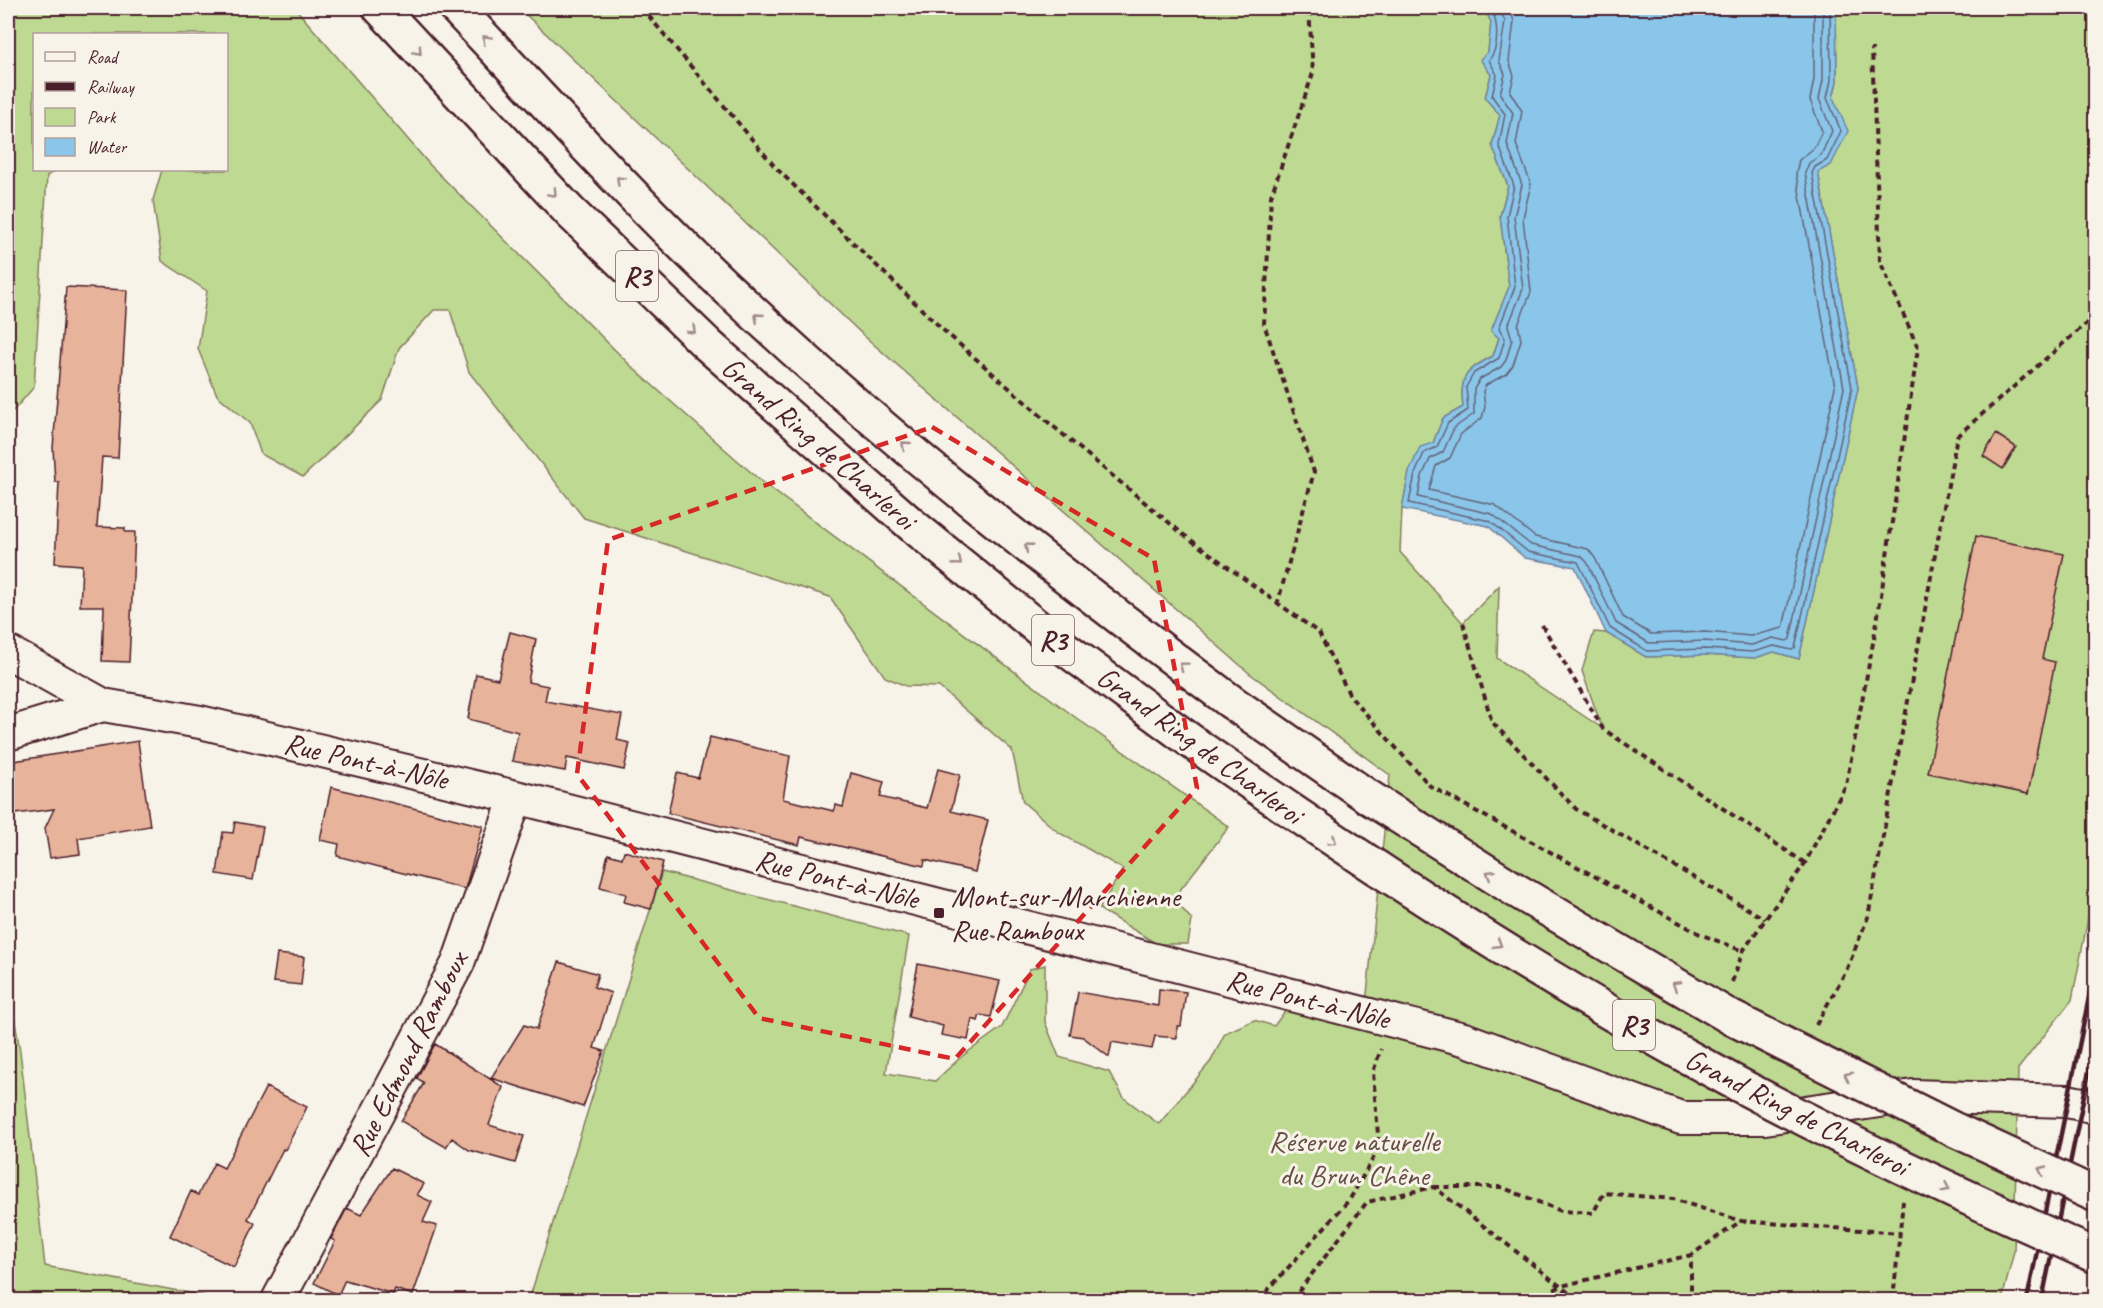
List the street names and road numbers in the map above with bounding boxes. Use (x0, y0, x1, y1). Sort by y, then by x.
road number: R3 (616, 251, 658, 301)
street label: Grand Ring de Charleroi (714, 348, 927, 540)
road number: R3 (1032, 615, 1074, 665)
street label: Grand Ring de Charleroi (1090, 657, 1313, 835)
street label: Rue Pont-à-Nôle (280, 724, 454, 799)
street label: Rue Pont-à-Nôle (751, 840, 925, 918)
street label: Rue Edmond Ramboux (340, 943, 477, 1163)
street label: Rue Pont-à-Nôle (1222, 960, 1396, 1038)
road number: R3 (1613, 1000, 1655, 1050)
street label: Grand Ring de Charleroi (1679, 1039, 1918, 1186)

